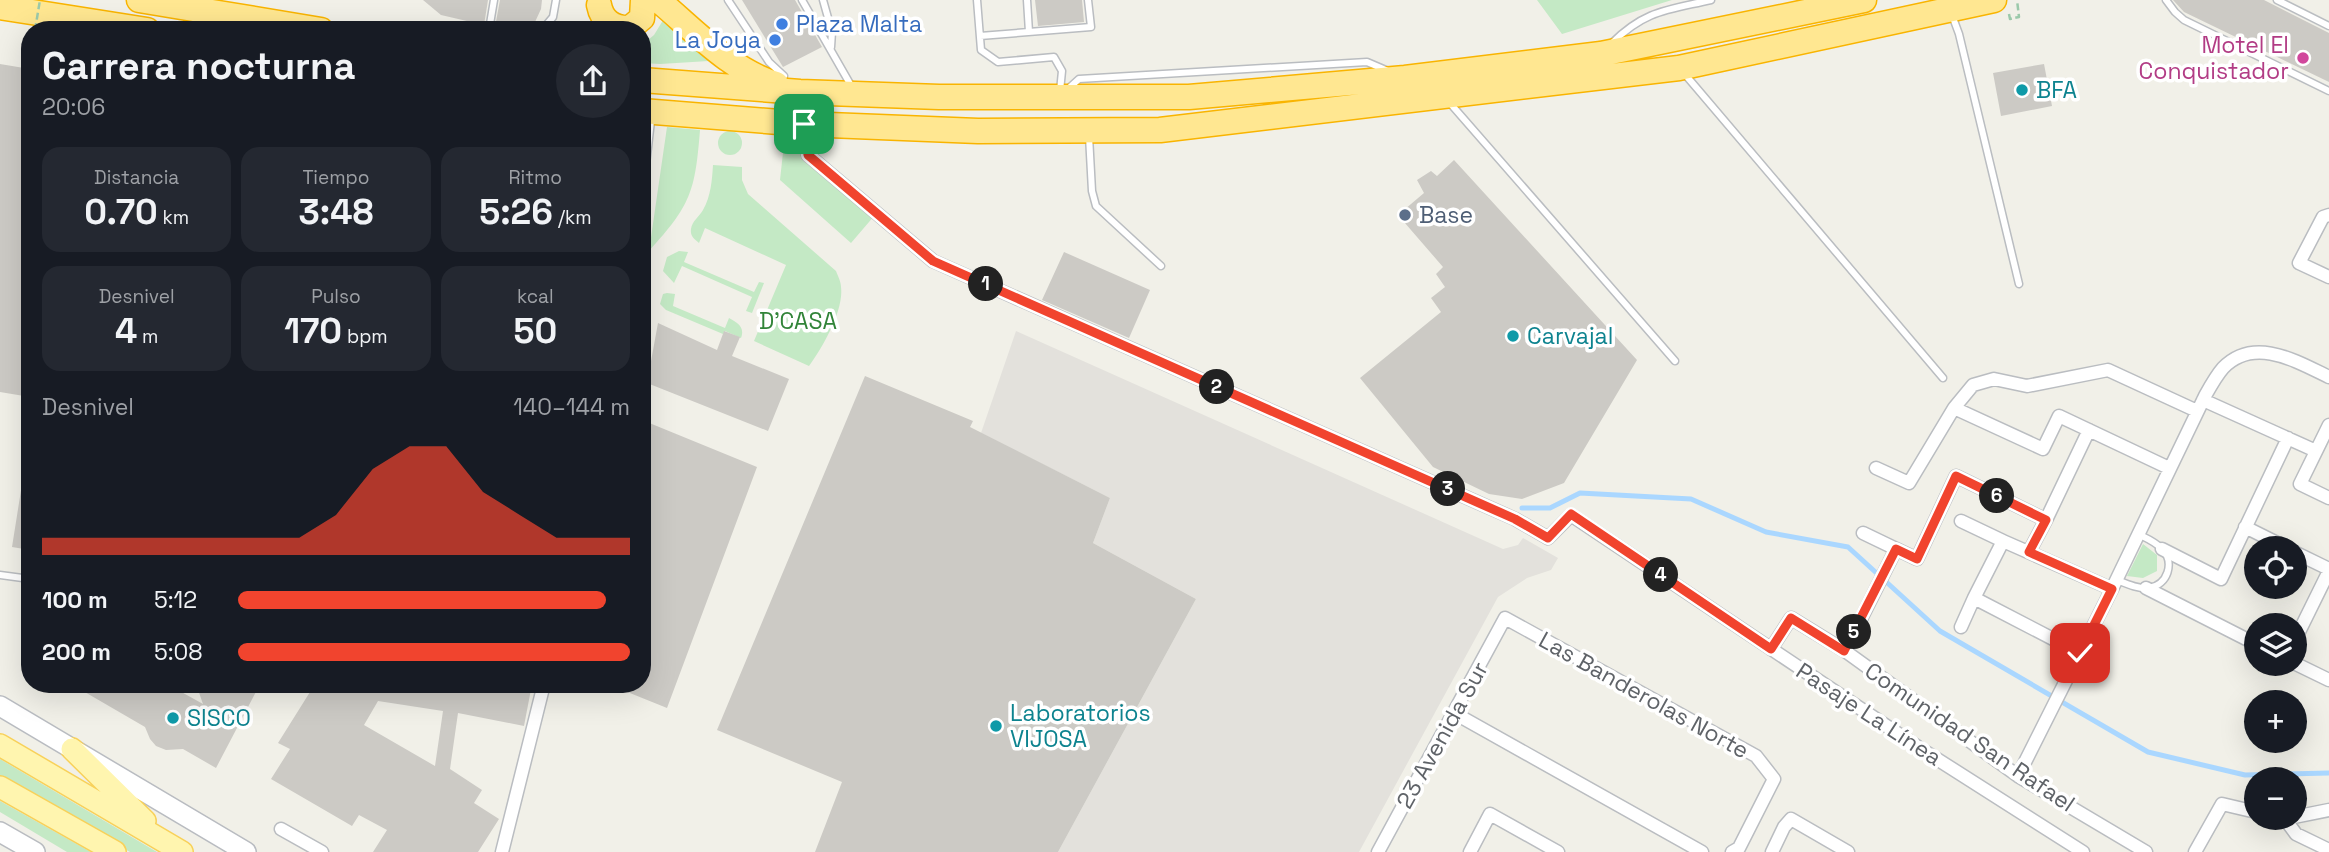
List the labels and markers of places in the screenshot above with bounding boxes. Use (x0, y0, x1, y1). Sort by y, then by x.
place label: Plaza Malta (796, 9, 922, 39)
marker: Plaza Malta (774, 16, 790, 32)
place label: La Joya (675, 25, 761, 55)
place label: Motel El Conquistador (2138, 30, 2289, 86)
marker: La Joya (767, 32, 783, 48)
marker: Motel El Conquistador (2295, 50, 2311, 66)
place label: BFA (2036, 75, 2077, 105)
marker: BFA (2014, 82, 2030, 98)
pin (774, 94, 834, 154)
place label: Base (1419, 200, 1473, 230)
marker: Base (1397, 207, 1413, 223)
pin: 1 (968, 266, 1004, 302)
place label: Carvajal (1527, 321, 1613, 351)
marker: Carvajal (1505, 328, 1521, 344)
pin: 2 (1200, 370, 1234, 404)
pin: 3 (1430, 472, 1466, 506)
pin: 6 (1980, 478, 2014, 514)
pin: 4 (1644, 558, 1678, 592)
pin: 5 (1836, 614, 1871, 650)
pin (2050, 623, 2110, 683)
place label: Laboratorios VIJOSA (1010, 698, 1151, 754)
place label: SISCO (187, 703, 251, 733)
marker: SISCO (165, 710, 181, 726)
marker: Laboratorios VIJOSA (988, 718, 1004, 734)

